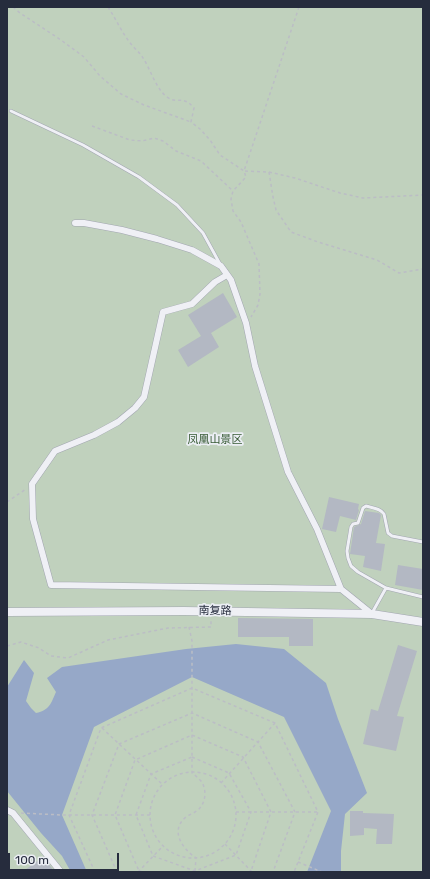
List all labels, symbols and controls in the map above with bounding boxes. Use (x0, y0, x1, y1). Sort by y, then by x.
park label: 凤凰山景区 (188, 433, 242, 447)
street label: 南复路 (198, 604, 232, 618)
scale bar (10, 845, 121, 871)
text: 100 m (15, 853, 49, 867)

